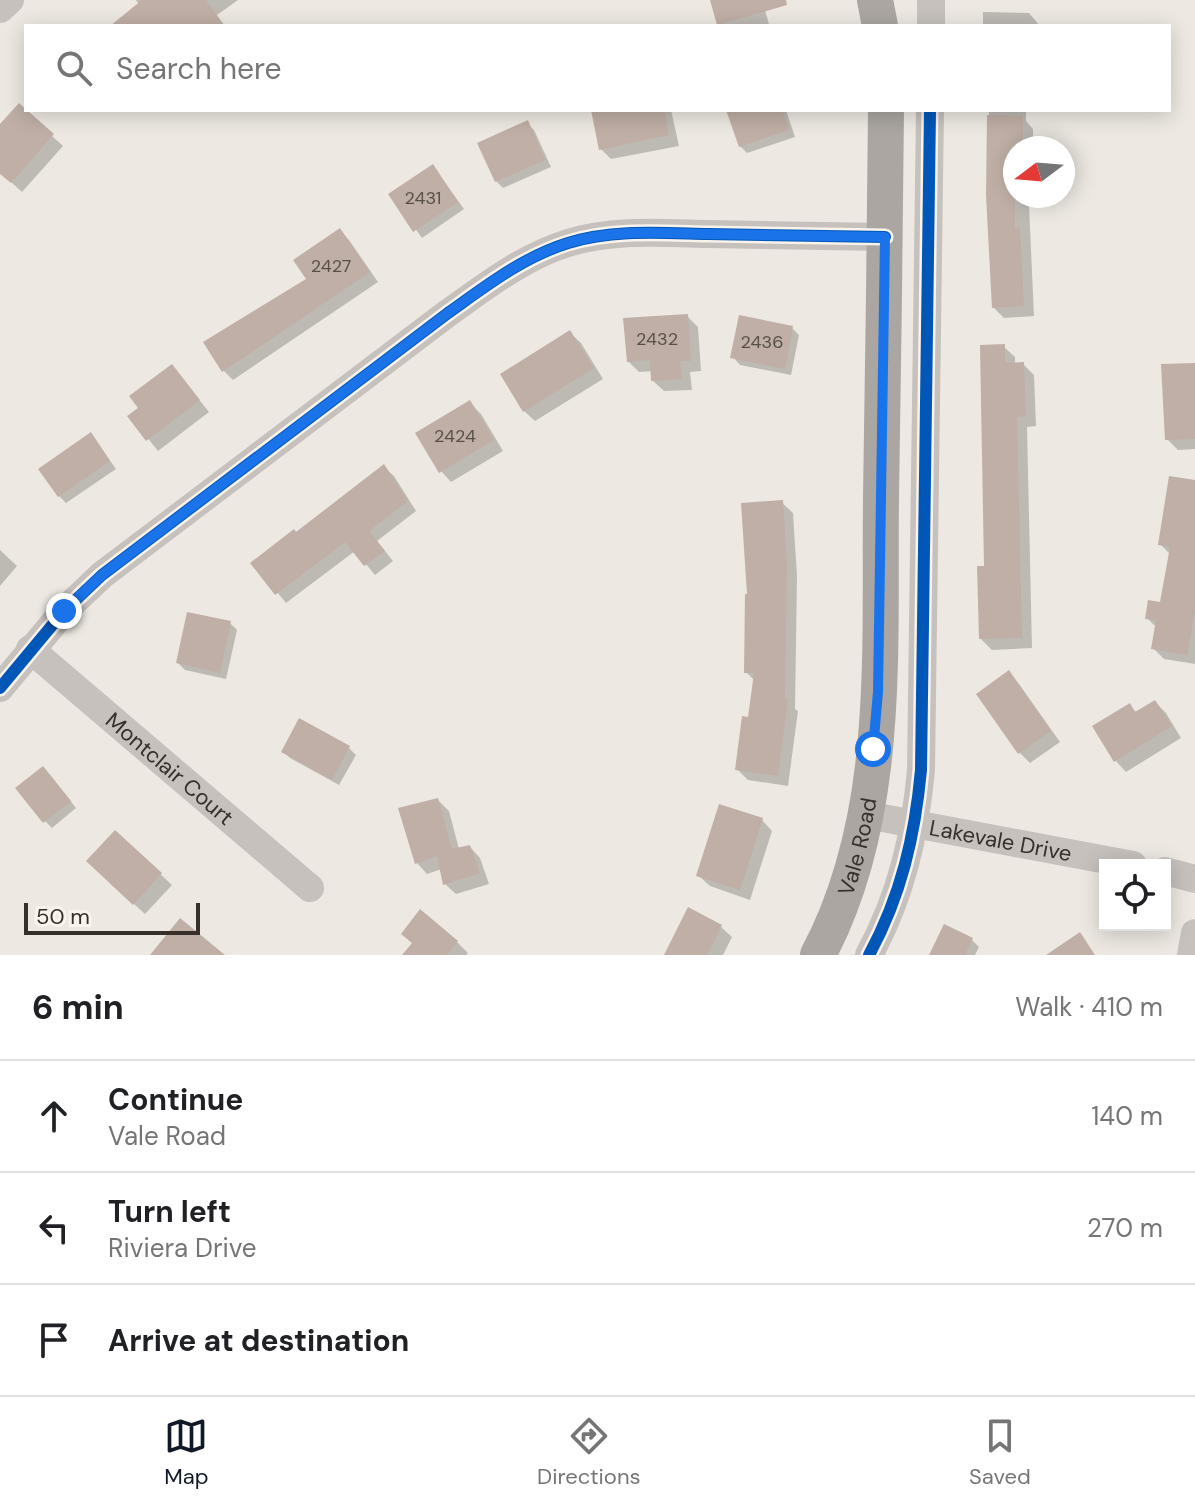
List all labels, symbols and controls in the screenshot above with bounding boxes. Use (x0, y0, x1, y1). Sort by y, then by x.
search box (24, 24, 1171, 112)
icon: search (52, 46, 96, 90)
text: Search here (116, 49, 282, 88)
north arrow (1003, 136, 1075, 208)
house number: 2431 (405, 186, 441, 210)
house number: 2427 (311, 254, 351, 278)
house number: 2432 (636, 327, 678, 351)
house number: 2436 (741, 330, 783, 354)
house number: 2424 (434, 424, 476, 448)
route end (46, 593, 82, 629)
street label: Montclair Court (100, 706, 240, 831)
route start (855, 731, 891, 767)
street label: Vale Road (831, 795, 883, 899)
street label: Lakevale Drive (927, 813, 1074, 868)
map controls (1099, 859, 1171, 931)
button: locate (1099, 859, 1171, 931)
scale bar (24, 899, 200, 935)
text: 50 m (36, 902, 90, 931)
text: 6 min (32, 985, 124, 1030)
text: Walk · 410 m (1015, 990, 1163, 1024)
text: Continue (108, 1080, 243, 1119)
icon: ahead (32, 1094, 76, 1138)
text: 140 m (1091, 1099, 1163, 1133)
text: Vale Road (108, 1119, 226, 1153)
text: Turn left (108, 1192, 231, 1231)
icon: left (32, 1206, 76, 1250)
text: 270 m (1087, 1211, 1163, 1245)
text: Riviera Drive (108, 1231, 257, 1265)
icon: arrive (32, 1318, 76, 1362)
text: Arrive at destination (108, 1321, 409, 1360)
tab: Map (164, 1414, 209, 1491)
tab: Directions (537, 1414, 641, 1491)
tab: Saved (969, 1414, 1031, 1491)

